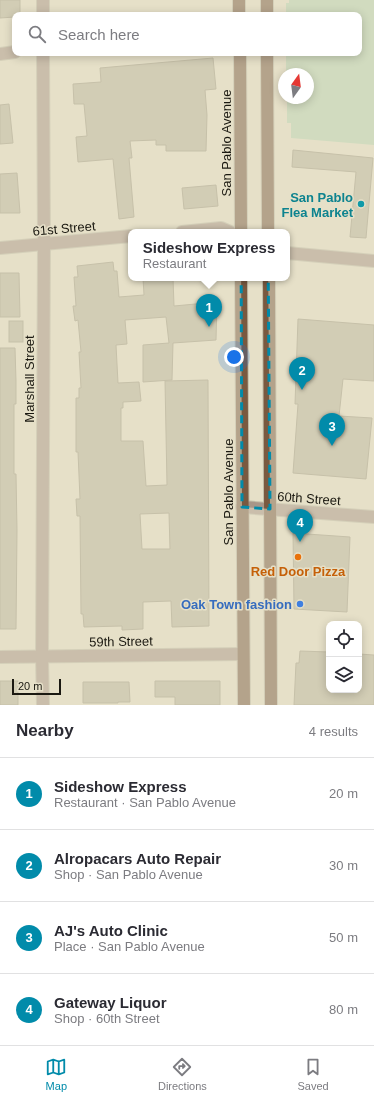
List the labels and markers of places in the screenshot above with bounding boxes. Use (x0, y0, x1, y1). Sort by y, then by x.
place label: San Pablo Flea Market (281, 190, 354, 220)
marker: San Pablo Flea Market (356, 199, 366, 209)
pin: 1 (196, 294, 222, 327)
pin: 2 (289, 357, 315, 390)
pin: 3 (319, 413, 345, 446)
pin: 4 (287, 509, 313, 542)
marker: Red Door Pizza (293, 552, 303, 562)
place label: Red Door Pizza (251, 564, 346, 579)
place label: Oak Town fashion (181, 597, 292, 612)
marker: Oak Town fashion (295, 599, 305, 609)

